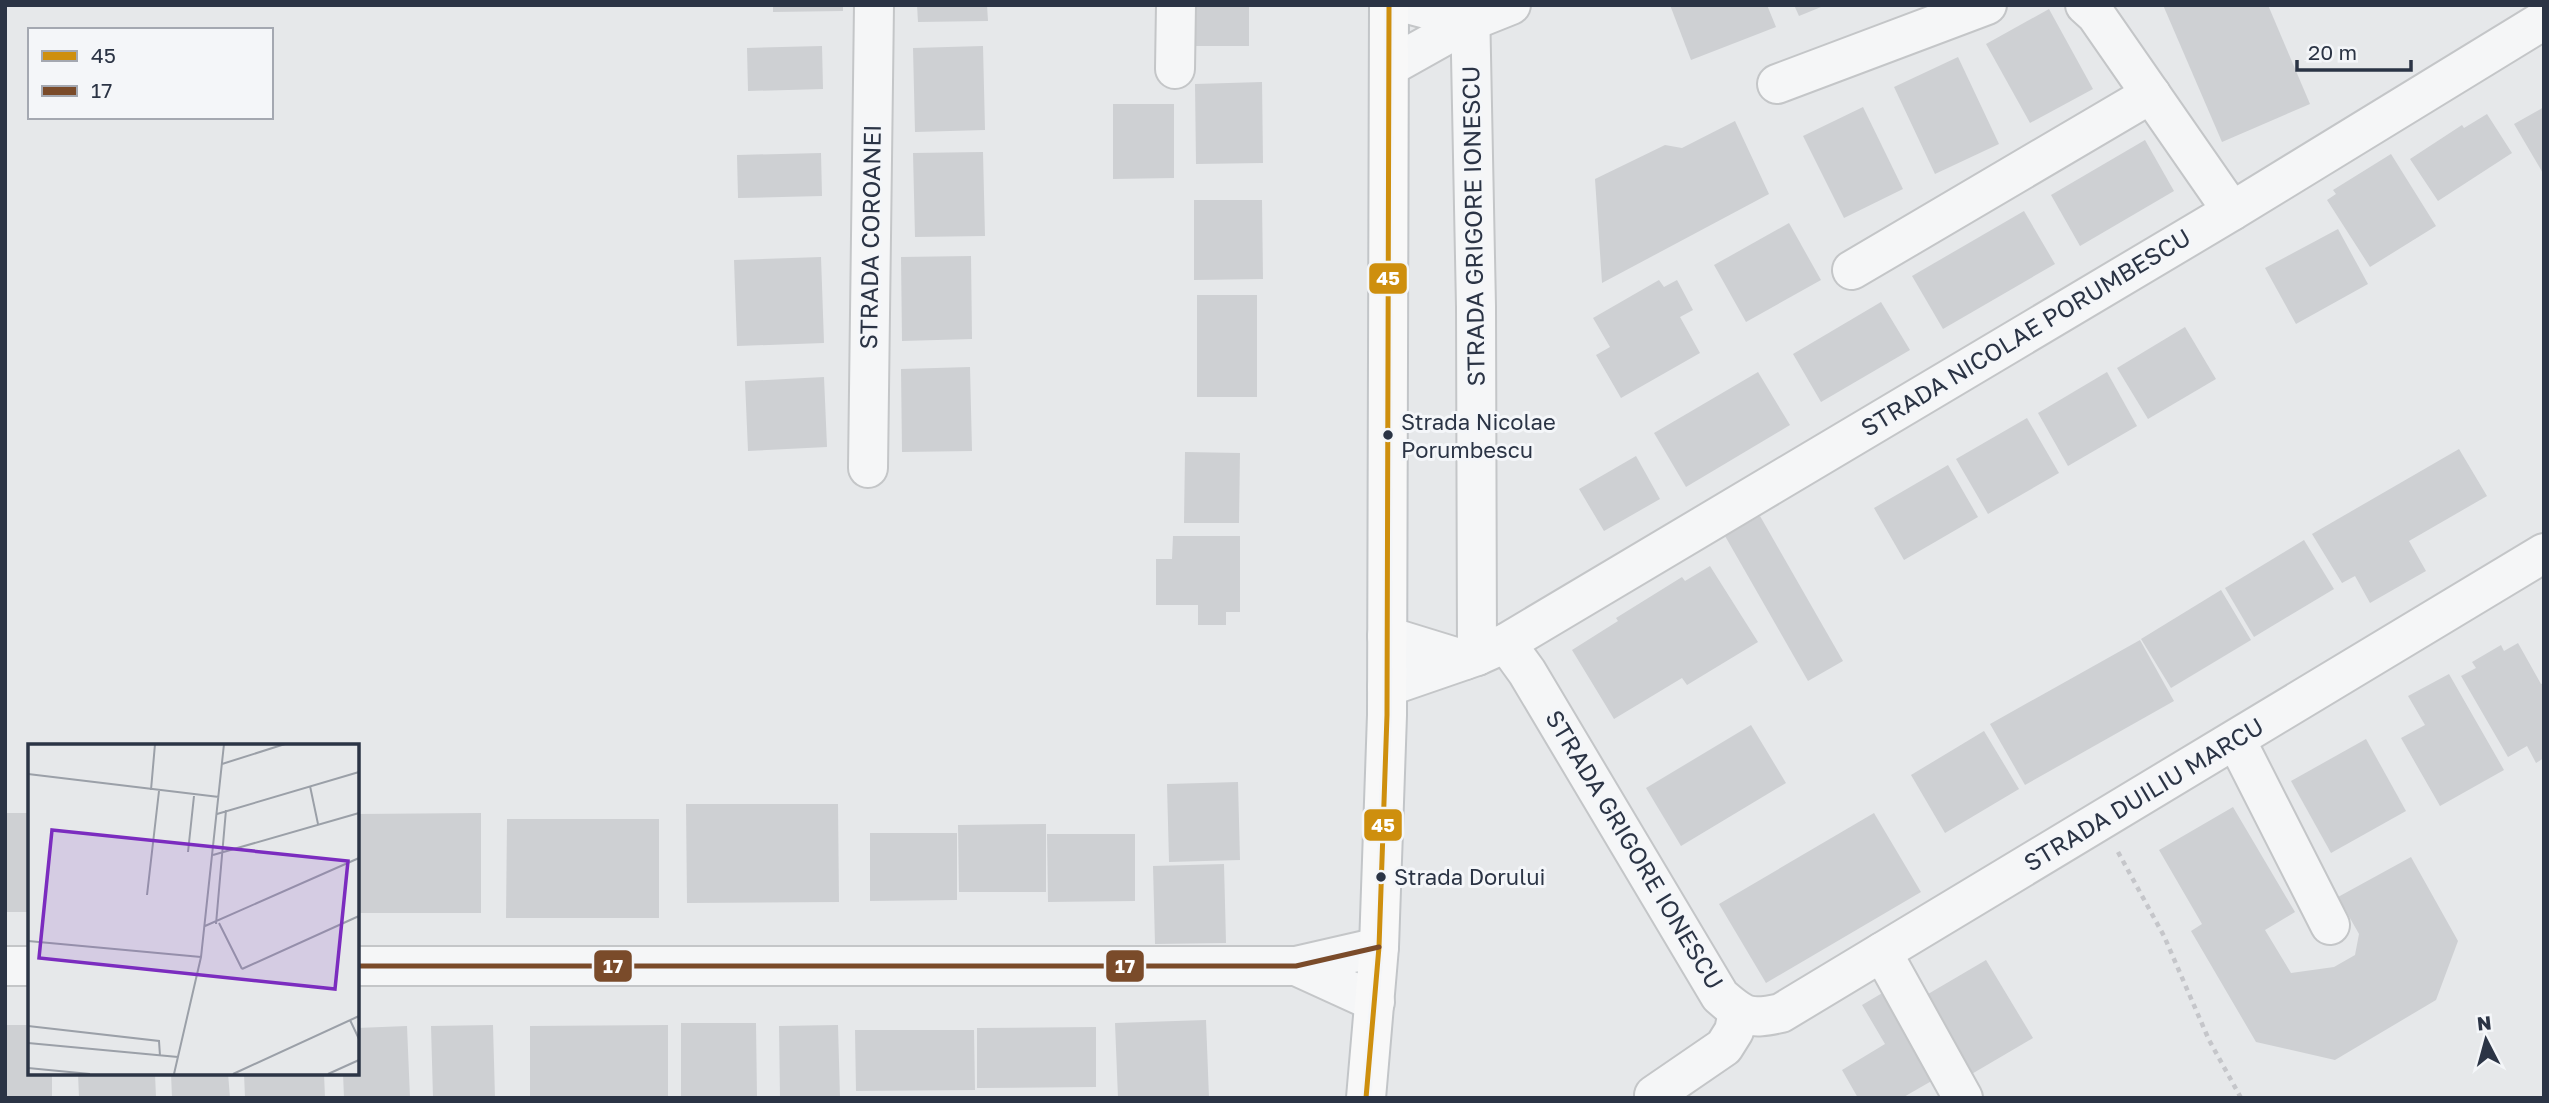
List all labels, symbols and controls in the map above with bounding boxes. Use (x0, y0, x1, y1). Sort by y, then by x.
legend (28, 28, 273, 119)
scale bar (2297, 28, 2411, 72)
text: 20 m (2308, 39, 2357, 65)
text: 45 (91, 42, 116, 68)
street label: STRADA GRIGORE IONESCU (1455, 66, 1490, 387)
text: 17 (91, 77, 112, 103)
street label: STRADA COROANEI (853, 124, 886, 350)
street label: STRADA NICOLAE PORUMBESCU (1855, 222, 2195, 442)
line badge: 45 (1368, 262, 1408, 295)
text: 45 (1376, 266, 1400, 289)
place label: Strada Nicolae Porumbescu (1401, 408, 1556, 463)
marker: Strada Nicolae Porumbescu (1381, 428, 1395, 442)
street label: STRADA GRIGORE IONESCU (1540, 704, 1730, 994)
street label: STRADA DUILIU MARCU (2018, 711, 2268, 877)
inset map (28, 744, 359, 1075)
line badge: 45 (1363, 808, 1403, 842)
text: 45 (1371, 813, 1395, 836)
place label: Strada Dorului (1394, 863, 1545, 890)
marker: Strada Dorului (1374, 870, 1388, 884)
line badge: 17 (593, 949, 633, 983)
line badge: 17 (1105, 949, 1145, 983)
text: 17 (603, 954, 623, 977)
text: 17 (1115, 954, 1135, 977)
north arrow (2451, 1005, 2521, 1075)
text: N (2476, 1010, 2493, 1035)

